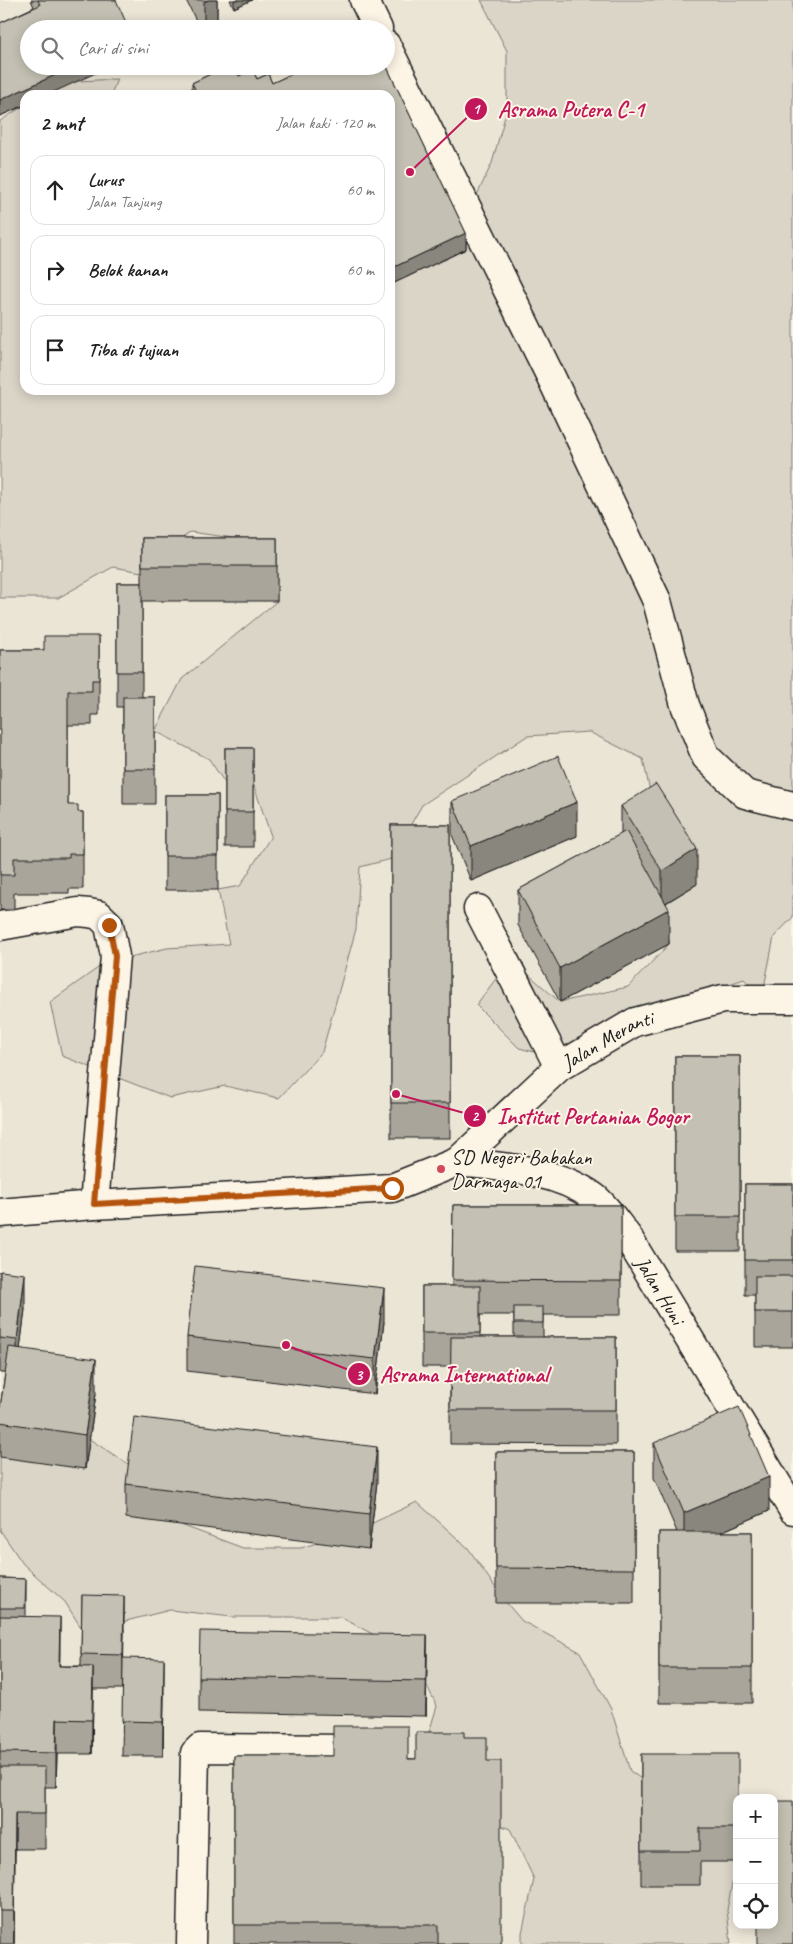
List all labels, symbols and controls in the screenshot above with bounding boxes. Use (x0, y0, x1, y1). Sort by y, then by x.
search box (20, 20, 395, 75)
icon: search (38, 34, 66, 62)
text: Cari di sini (78, 36, 148, 60)
callout: Asrama Putera C-1 (463, 90, 654, 127)
text: Asrama Putera C-1 (498, 96, 646, 124)
text: 1 (473, 100, 482, 119)
text: 2 mnt (40, 110, 83, 136)
text: Jalan kaki · 120 m (277, 113, 375, 133)
text: Lurus (88, 168, 123, 192)
icon: ahead (41, 176, 69, 204)
text: 60 m (347, 180, 374, 200)
text: Jalan Tanjung (88, 192, 161, 212)
icon: right (41, 256, 69, 284)
text: Belok kanan (88, 258, 167, 282)
text: 60 m (347, 260, 374, 280)
icon: arrive (41, 336, 69, 364)
text: Tiba di tujuan (88, 338, 178, 362)
route end (98, 914, 121, 937)
street label: Jalan Meranti (556, 1004, 659, 1076)
callout: Institut Pertanian Bogor (462, 1097, 698, 1134)
text: Institut Pertanian Bogor (497, 1103, 691, 1131)
text: 2 (472, 1107, 480, 1126)
place label: SD Negeri Babakan Darmaga 01 (451, 1144, 592, 1194)
marker: SD Negeri Babakan Darmaga 01 (435, 1163, 447, 1175)
route start (381, 1177, 404, 1200)
street label: Jalan Huni (629, 1251, 692, 1332)
callout: Asrama International (346, 1356, 558, 1393)
text: Asrama International (380, 1361, 552, 1389)
text: 3 (356, 1366, 364, 1385)
map controls (733, 1794, 778, 1929)
button: + (733, 1794, 778, 1839)
button: − (733, 1839, 778, 1884)
button: locate (733, 1884, 778, 1929)

